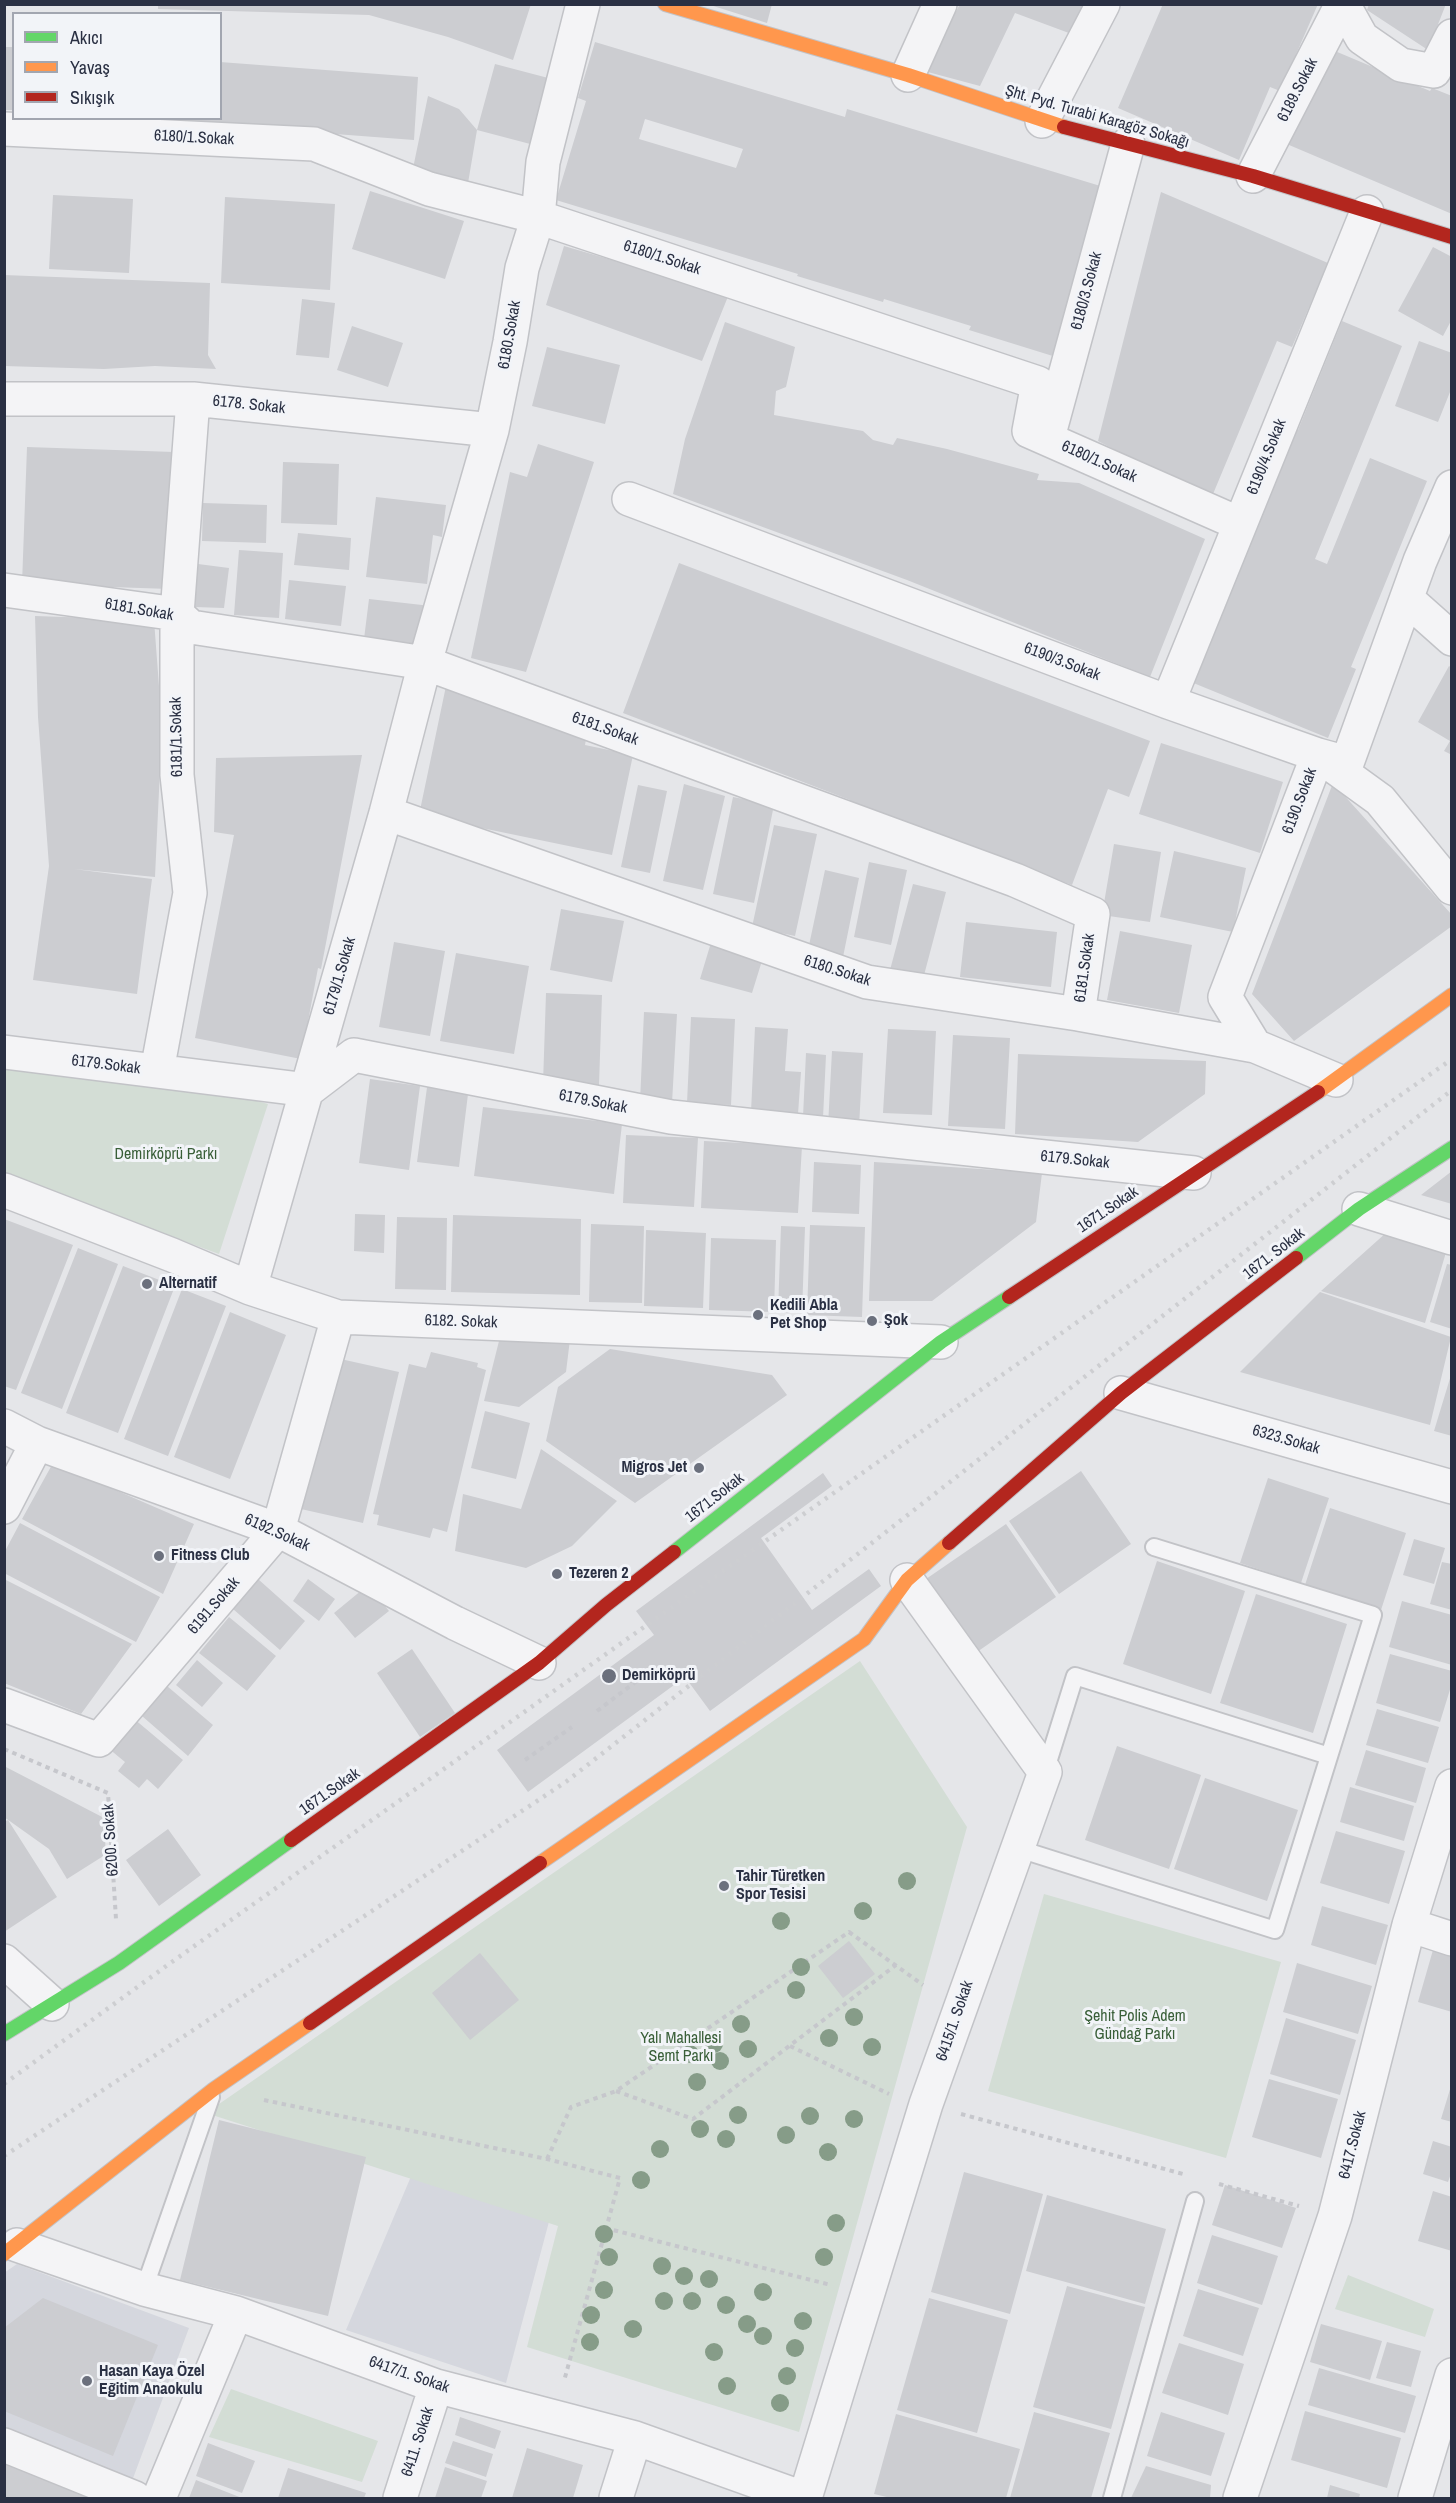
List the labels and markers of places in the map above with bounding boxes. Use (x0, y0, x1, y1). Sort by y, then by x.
place label: Alternatif (159, 1274, 217, 1294)
marker: Alternatif (140, 1277, 154, 1291)
place label: Kedili Abla Pet Shop (770, 1296, 838, 1334)
marker: Kedili Abla Pet Shop (751, 1308, 765, 1322)
place label: Şok (884, 1311, 908, 1331)
marker: Şok (865, 1314, 879, 1328)
place label: Migros Jet (621, 1458, 687, 1478)
marker: Migros Jet (692, 1461, 706, 1475)
place label: Fitness Club (171, 1546, 250, 1566)
marker: Fitness Club (152, 1549, 166, 1563)
place label: Tezeren 2 (569, 1564, 629, 1584)
marker: Tezeren 2 (550, 1567, 564, 1581)
place label: Demirköprü (622, 1666, 696, 1686)
marker: Demirköprü (600, 1667, 618, 1685)
place label: Tahir Türetken Spor Tesisi (736, 1867, 825, 1905)
marker: Tahir Türetken Spor Tesisi (717, 1879, 731, 1893)
place label: Hasan Kaya Özel Eğitim Anaokulu (99, 2362, 205, 2400)
marker: Hasan Kaya Özel Eğitim Anaokulu (80, 2374, 94, 2388)

